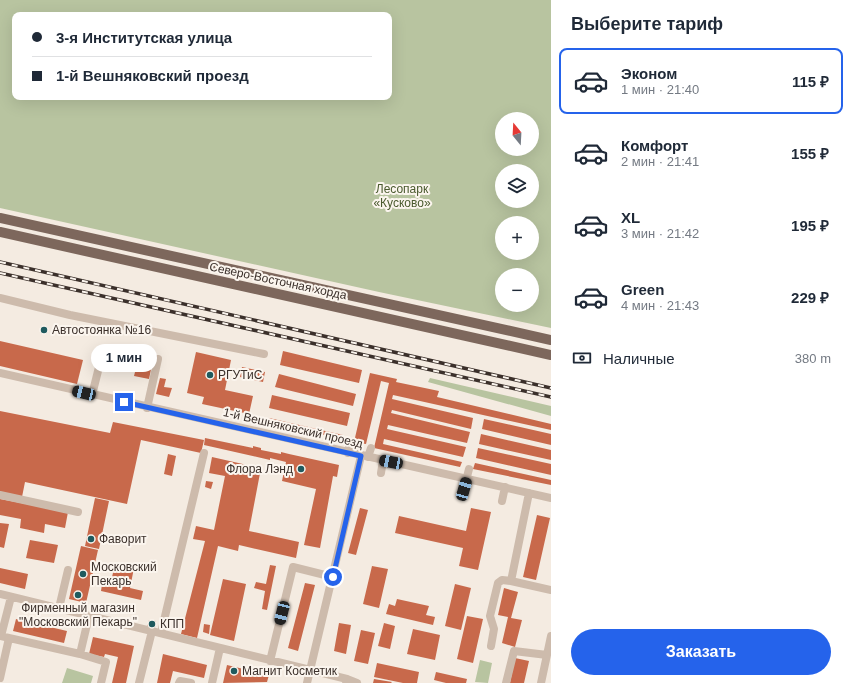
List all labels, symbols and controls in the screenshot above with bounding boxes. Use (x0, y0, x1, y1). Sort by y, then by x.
text: Выберите тариф (571, 14, 723, 34)
text: 3-я Институтская улица (56, 29, 232, 46)
icon: car (573, 63, 609, 99)
text: Эконом (621, 65, 677, 82)
text: 1-й Вешняковский проезд (56, 67, 249, 84)
text: 115 ₽ (792, 73, 829, 90)
text: 1 мин · 21:40 (621, 82, 699, 97)
north arrow (495, 112, 539, 156)
map controls (495, 112, 539, 312)
icon: car (573, 135, 609, 171)
text: Комфорт (621, 137, 688, 154)
text: 155 ₽ (791, 145, 829, 162)
text: 2 мин · 21:41 (621, 154, 699, 169)
button: layers (495, 164, 539, 208)
park label: Лесопарк «Кусково» (373, 182, 431, 210)
icon: car (573, 207, 609, 243)
text: XL (621, 209, 640, 226)
button: + (495, 216, 539, 260)
text: 195 ₽ (791, 217, 829, 234)
text: 3 мин · 21:42 (621, 226, 699, 241)
street label: Северо-Восточная хорда (208, 260, 348, 302)
button: − (495, 268, 539, 312)
icon: car (573, 279, 609, 315)
text: Green (621, 281, 664, 298)
text: 229 ₽ (791, 289, 829, 306)
text: 4 мин · 21:43 (621, 298, 699, 313)
place label: Автостоянка №16 (52, 323, 151, 337)
marker: Автостоянка №16 (39, 325, 49, 335)
callout: 1 мин (91, 344, 157, 372)
icon: cash (571, 347, 593, 369)
text: 1 мин (106, 350, 142, 365)
text: Наличные (603, 350, 675, 367)
text: 380 m (795, 351, 831, 366)
place label: РГУТиС (218, 368, 263, 382)
marker: РГУТиС (205, 370, 215, 380)
car (71, 384, 97, 402)
route end (115, 393, 133, 411)
street label: 1-й Вешняковский проезд (222, 405, 364, 451)
car (378, 454, 404, 470)
place label: Флора Лэнд (226, 462, 293, 476)
marker: Флора Лэнд (296, 464, 306, 474)
car (455, 476, 473, 502)
place label: Фаворит (99, 532, 147, 546)
marker: Фаворит (86, 534, 96, 544)
place label: Московский Пекарь (91, 560, 157, 588)
route start (324, 568, 342, 586)
marker: Московский Пекарь (78, 569, 88, 579)
marker: Фирменный магазин "Московский Пекарь" (73, 590, 83, 600)
car (273, 600, 291, 626)
place label: Фирменный магазин "Московский Пекарь" (19, 601, 137, 629)
place label: КПП (160, 617, 184, 631)
marker: КПП (147, 619, 157, 629)
button: Заказать (571, 629, 831, 675)
place label: Магнит Косметик (242, 664, 338, 678)
marker: Магнит Косметик (229, 666, 239, 676)

